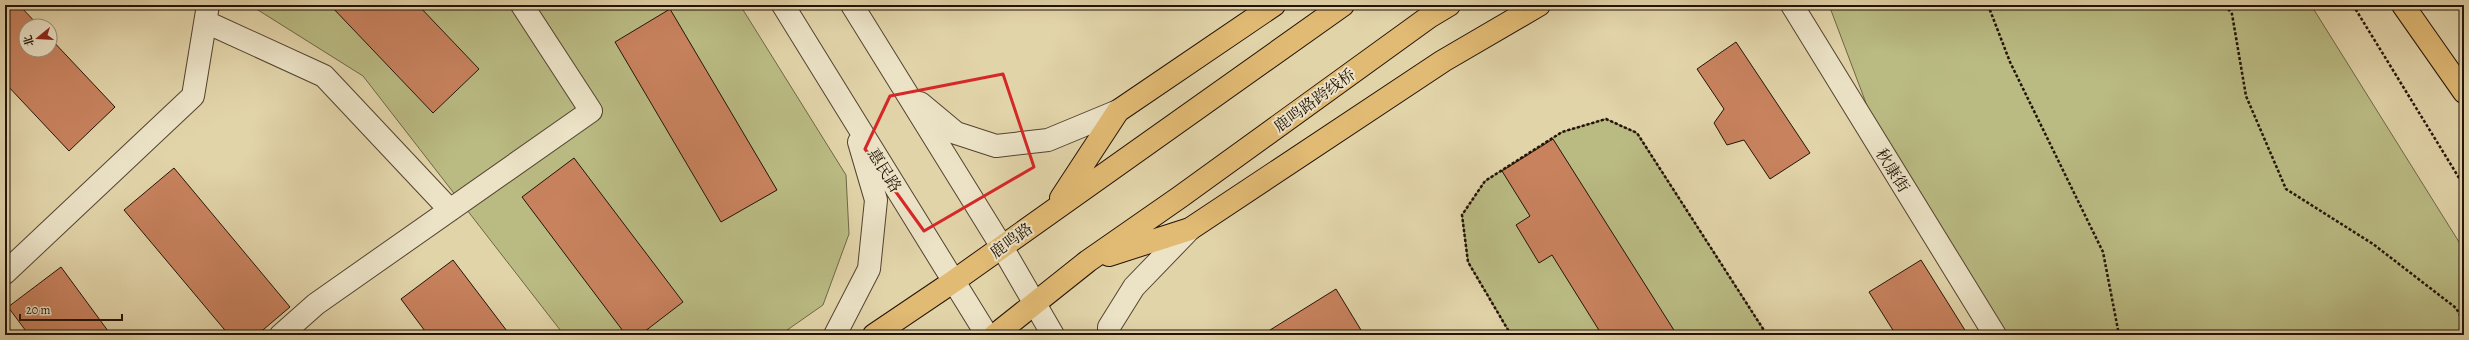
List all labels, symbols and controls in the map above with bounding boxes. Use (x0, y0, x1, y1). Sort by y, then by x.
north arrow (18, 18, 58, 58)
text: 北 (20, 33, 38, 48)
street label: 鹿鸣路跨线桥 (1269, 64, 1360, 138)
street label: 惠民路 (862, 144, 906, 197)
street label: 秋康街 (1870, 144, 1914, 197)
street label: 鹿鸣路 (986, 218, 1037, 264)
scale bar (20, 296, 122, 322)
text: 20 m (26, 302, 50, 318)

